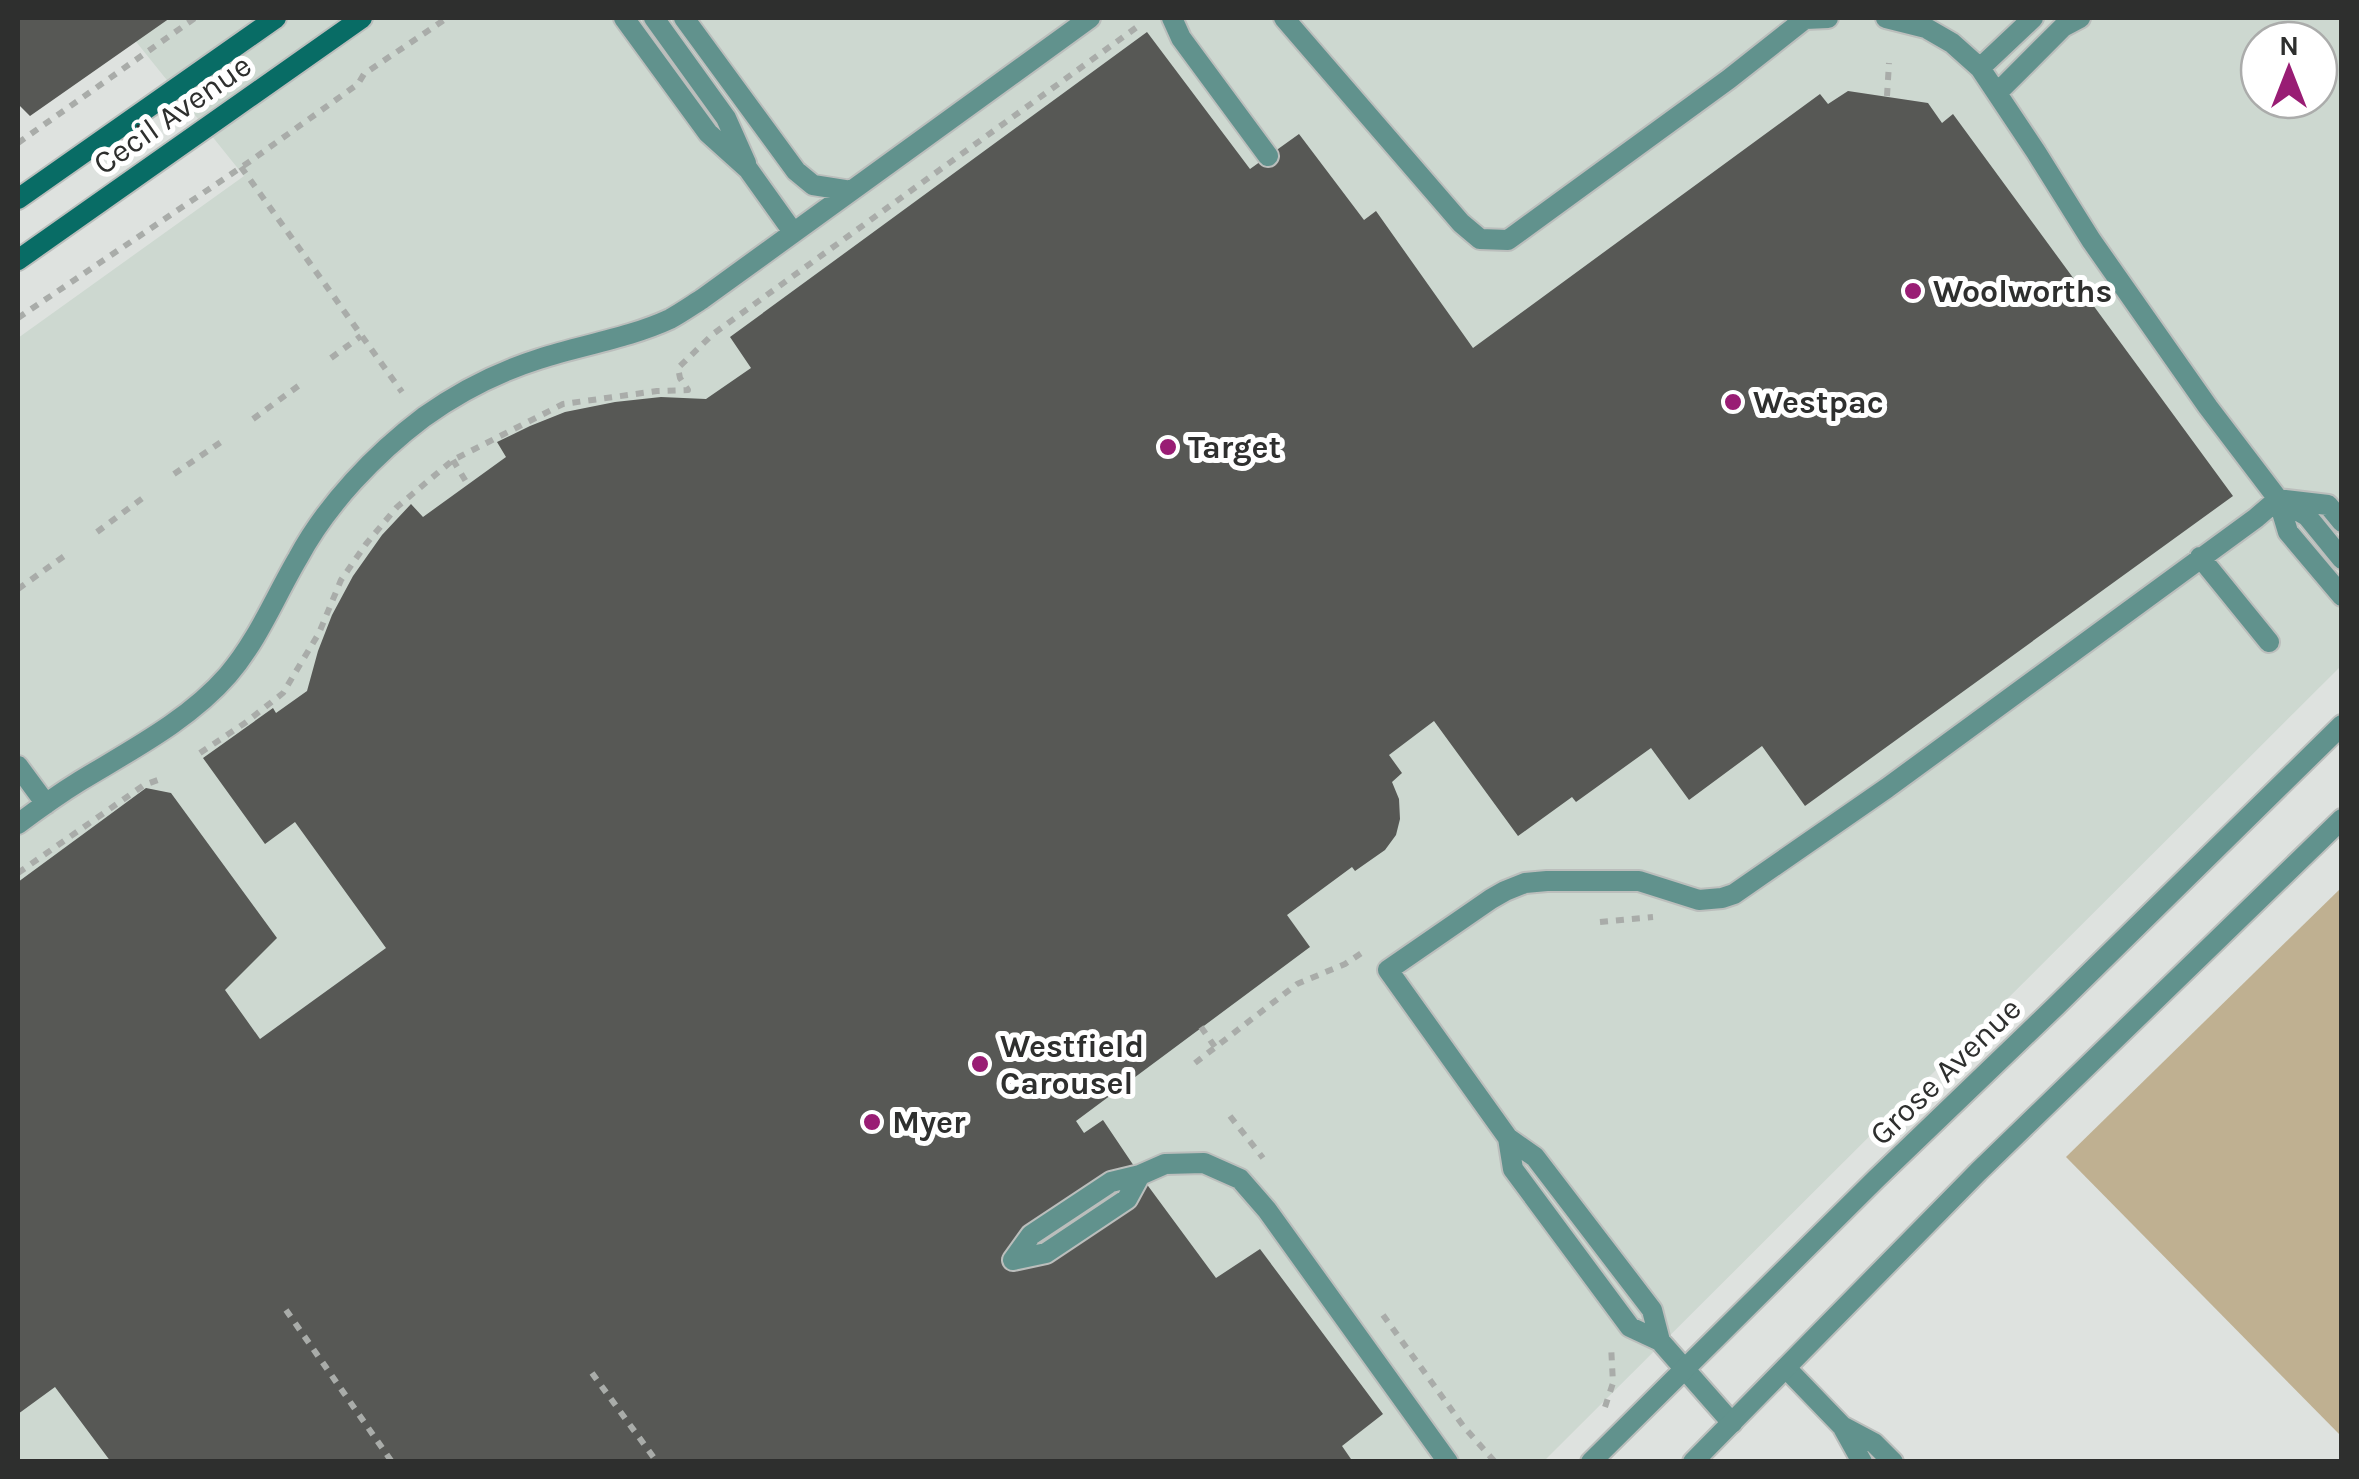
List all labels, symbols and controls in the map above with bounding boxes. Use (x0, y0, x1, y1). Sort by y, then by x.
north arrow (2239, 20, 2339, 120)
text: N (2279, 29, 2299, 62)
street label: Cecil Avenue (86, 46, 258, 182)
place label: Woolworths (1933, 273, 2112, 310)
marker: Woolworths (1902, 280, 1924, 302)
place label: Westpac (1753, 384, 1884, 421)
marker: Westpac (1722, 391, 1744, 413)
place label: Target (1188, 429, 1281, 466)
marker: Target (1157, 436, 1179, 458)
street label: Grose Avenue (1862, 990, 2029, 1153)
place label: Westfield Carousel (1000, 1028, 1144, 1102)
marker: Westfield Carousel (969, 1053, 991, 1075)
place label: Myer (892, 1104, 966, 1141)
marker: Myer (861, 1111, 883, 1133)

